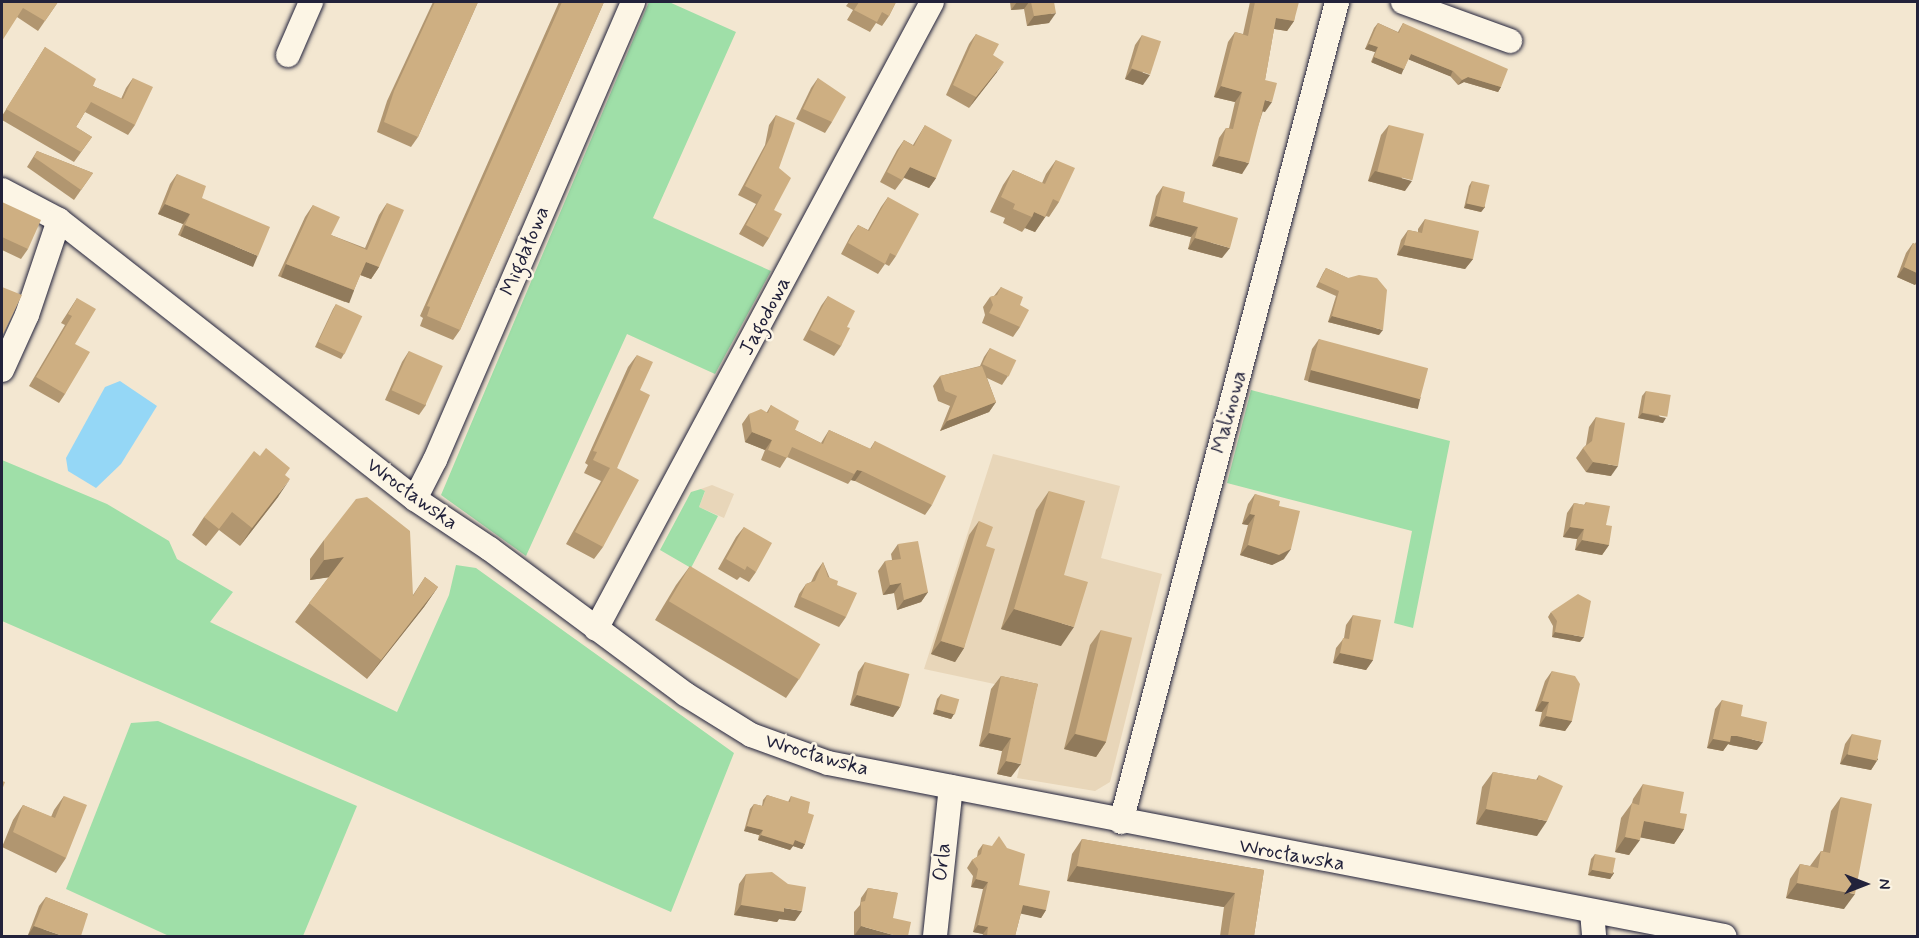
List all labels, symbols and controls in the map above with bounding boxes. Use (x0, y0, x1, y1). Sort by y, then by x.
street label: Migdałowa (495, 202, 555, 300)
street label: Jagodowa (734, 272, 796, 360)
street label: Malinowa (1206, 368, 1252, 456)
street label: Wrocławska (361, 452, 463, 536)
street label: Wrocławska (762, 728, 872, 782)
street label: Wrocławska (1237, 833, 1347, 877)
street label: Orla (927, 842, 957, 882)
north arrow (1835, 854, 1895, 914)
text: N (1873, 879, 1894, 889)

